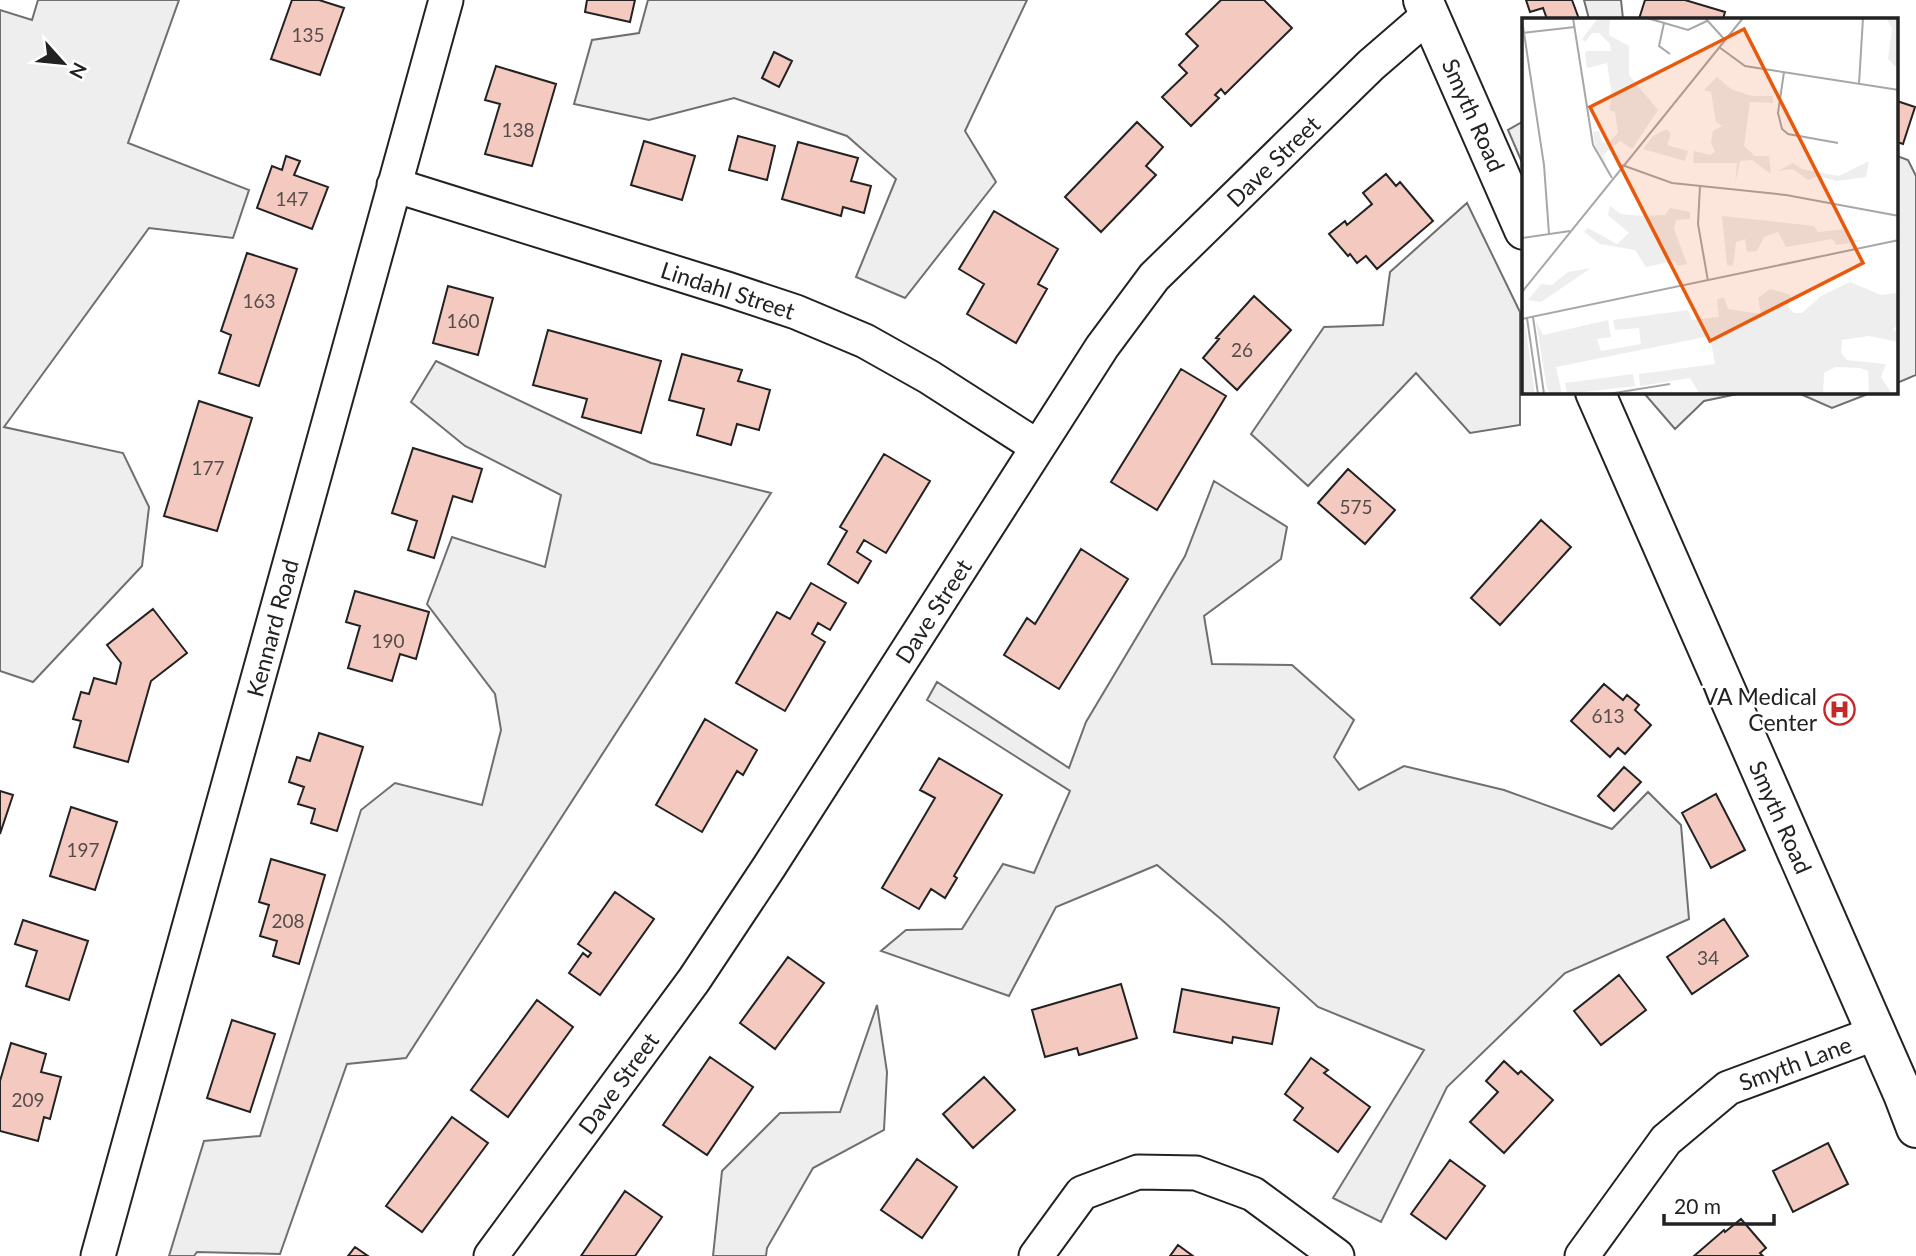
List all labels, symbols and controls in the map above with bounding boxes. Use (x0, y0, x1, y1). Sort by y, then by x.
inset map (1522, 18, 1898, 394)
house number: 135 (291, 23, 325, 46)
north arrow (28, 28, 98, 98)
street label: Smyth Road (1437, 54, 1511, 176)
text: N (65, 59, 92, 83)
street label: Dave Street (1221, 109, 1326, 212)
house number: 138 (501, 118, 535, 141)
house number: 147 (275, 187, 309, 210)
street label: Lindahl Street (657, 255, 799, 325)
house number: 163 (242, 289, 276, 312)
house number: 160 (446, 309, 480, 332)
house number: 26 (1231, 338, 1253, 361)
house number: 177 (191, 456, 225, 479)
house number: 575 (1339, 495, 1373, 518)
street label: Dave Street (889, 553, 977, 668)
street label: Kennard Road (240, 556, 304, 700)
house number: 190 (371, 629, 405, 652)
place label: VA Medical Center (1703, 682, 1818, 736)
hospital icon: VA Medical Center (1823, 692, 1857, 726)
house number: 613 (1591, 704, 1625, 727)
street label: Smyth Road (1744, 756, 1818, 878)
house number: 197 (66, 838, 100, 861)
house number: 208 (271, 909, 305, 932)
house number: 34 (1697, 946, 1719, 969)
street label: Dave Street (572, 1026, 665, 1139)
street label: Smyth Lane (1735, 1030, 1855, 1096)
house number: 209 (11, 1088, 45, 1111)
scale bar (1664, 1182, 1774, 1226)
text: 20 m (1674, 1193, 1721, 1218)

